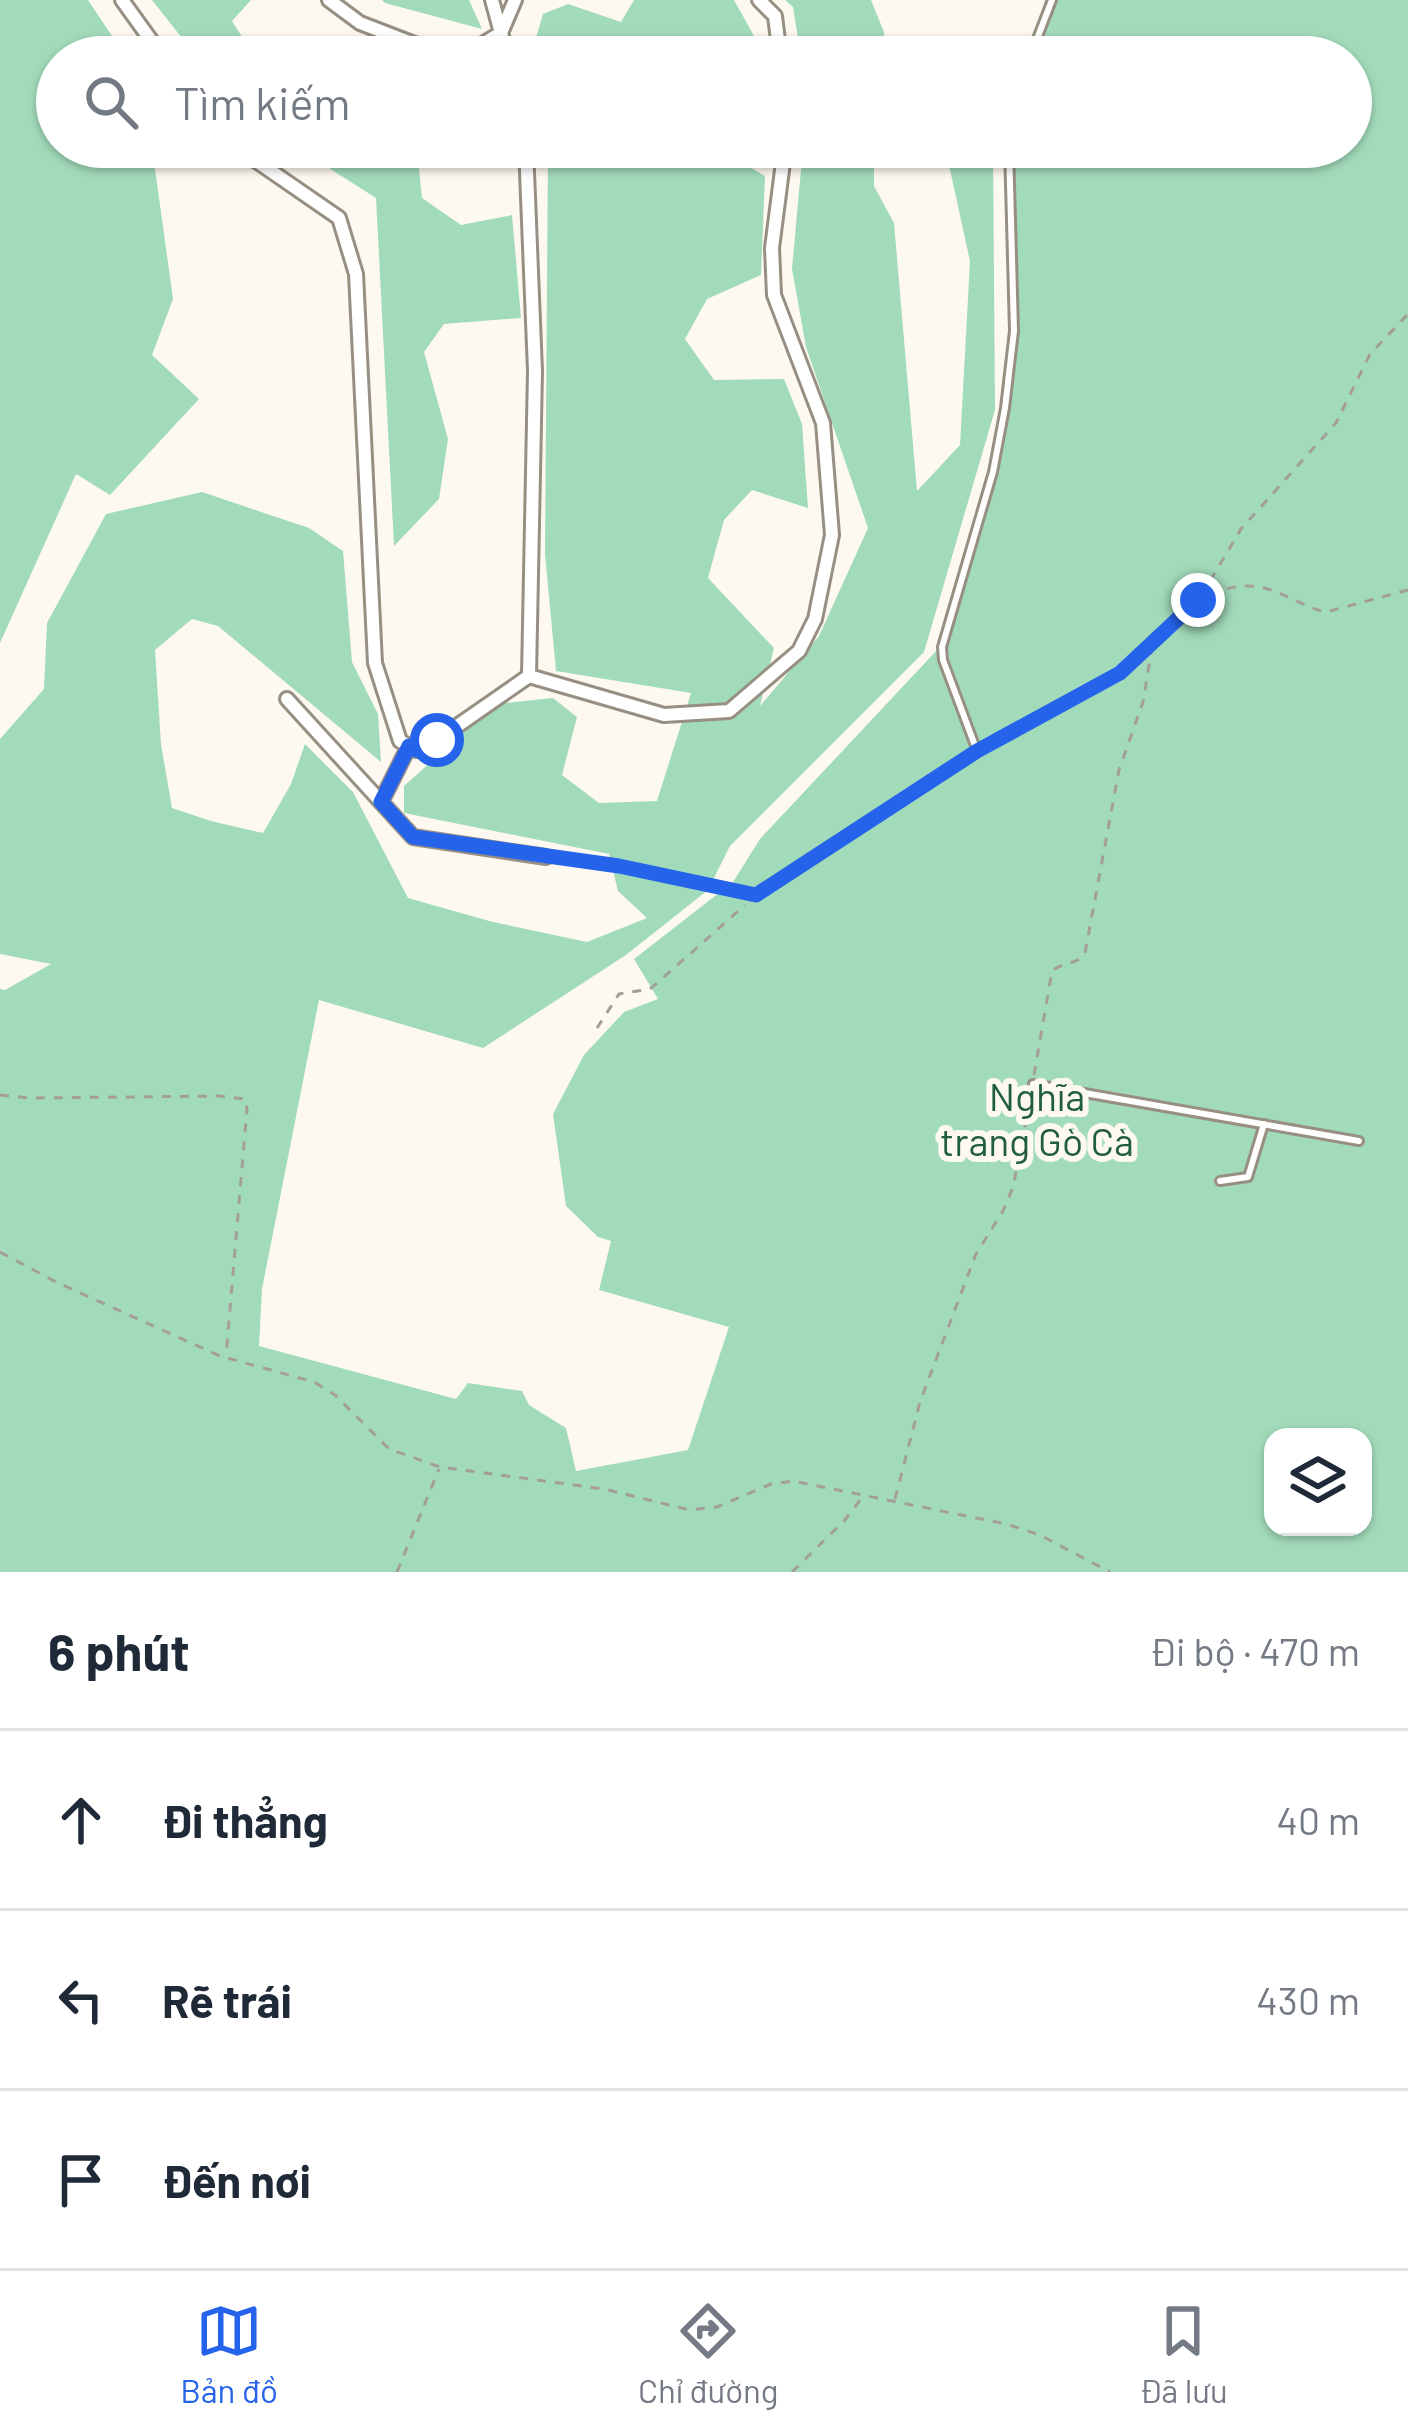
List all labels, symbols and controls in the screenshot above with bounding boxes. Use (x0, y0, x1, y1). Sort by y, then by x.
search box (36, 36, 1372, 168)
icon: search (78, 69, 144, 135)
text: Tìm kiếm (174, 75, 351, 129)
route end (1171, 573, 1225, 627)
route start (410, 713, 464, 767)
park label: Nghĩa trang Gò Cà (940, 1072, 1134, 1164)
map controls (1264, 1428, 1372, 1536)
button: layers (1264, 1428, 1372, 1536)
text: 6 phút (48, 1620, 190, 1681)
text: Đi bộ · 470 m (1149, 1627, 1360, 1674)
icon: ahead (48, 1787, 114, 1853)
text: Đi thẳng (162, 1793, 328, 1847)
text: 40 m (1276, 1796, 1360, 1843)
icon: left (48, 1967, 114, 2033)
text: Rẽ trái (162, 1973, 292, 2027)
text: 430 m (1256, 1976, 1360, 2023)
icon: arrive (48, 2147, 114, 2213)
text: Đến nơi (162, 2153, 311, 2207)
tab: Bản đồ (180, 2298, 278, 2410)
tab: Chỉ đường (638, 2298, 778, 2410)
tab: Đã lưu (1139, 2298, 1228, 2410)

